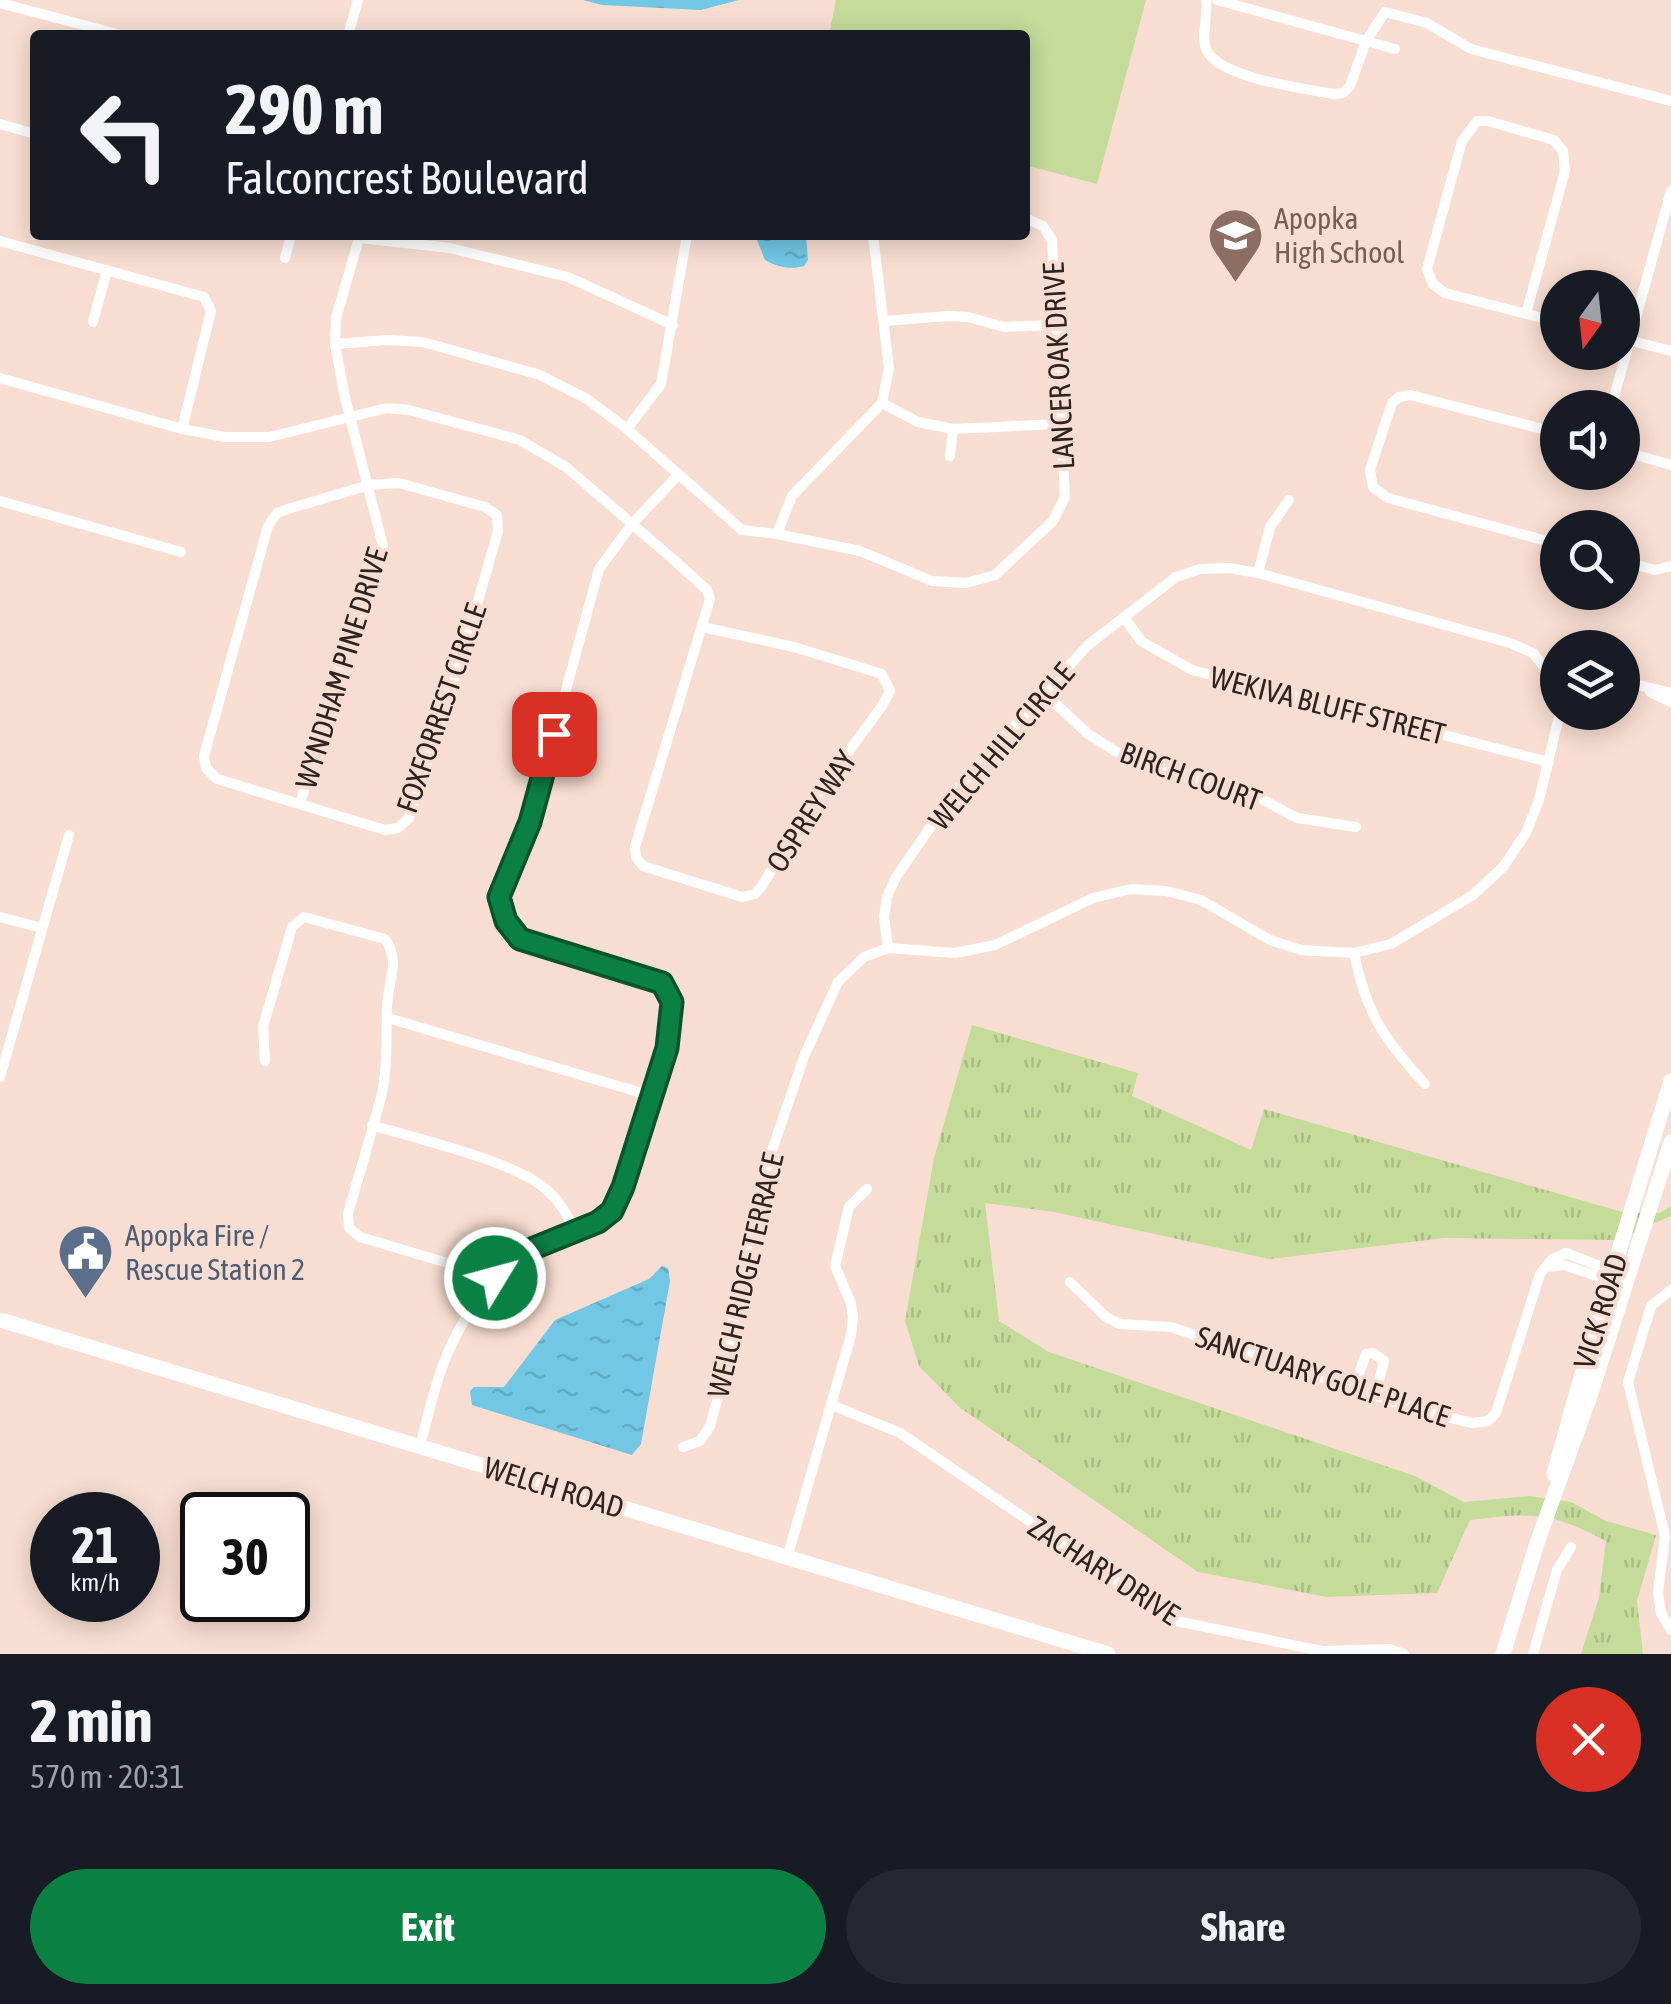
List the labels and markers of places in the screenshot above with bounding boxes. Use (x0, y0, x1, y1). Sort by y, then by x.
place label: Apopka High School (1274, 201, 1404, 269)
school or university icon: Apopka High School (1205, 205, 1265, 284)
pin (512, 692, 597, 777)
place label: Apopka Fire / Rescue Station 2 (125, 1218, 305, 1286)
public building icon: Apopka Fire / Rescue Station 2 (56, 1222, 116, 1301)

